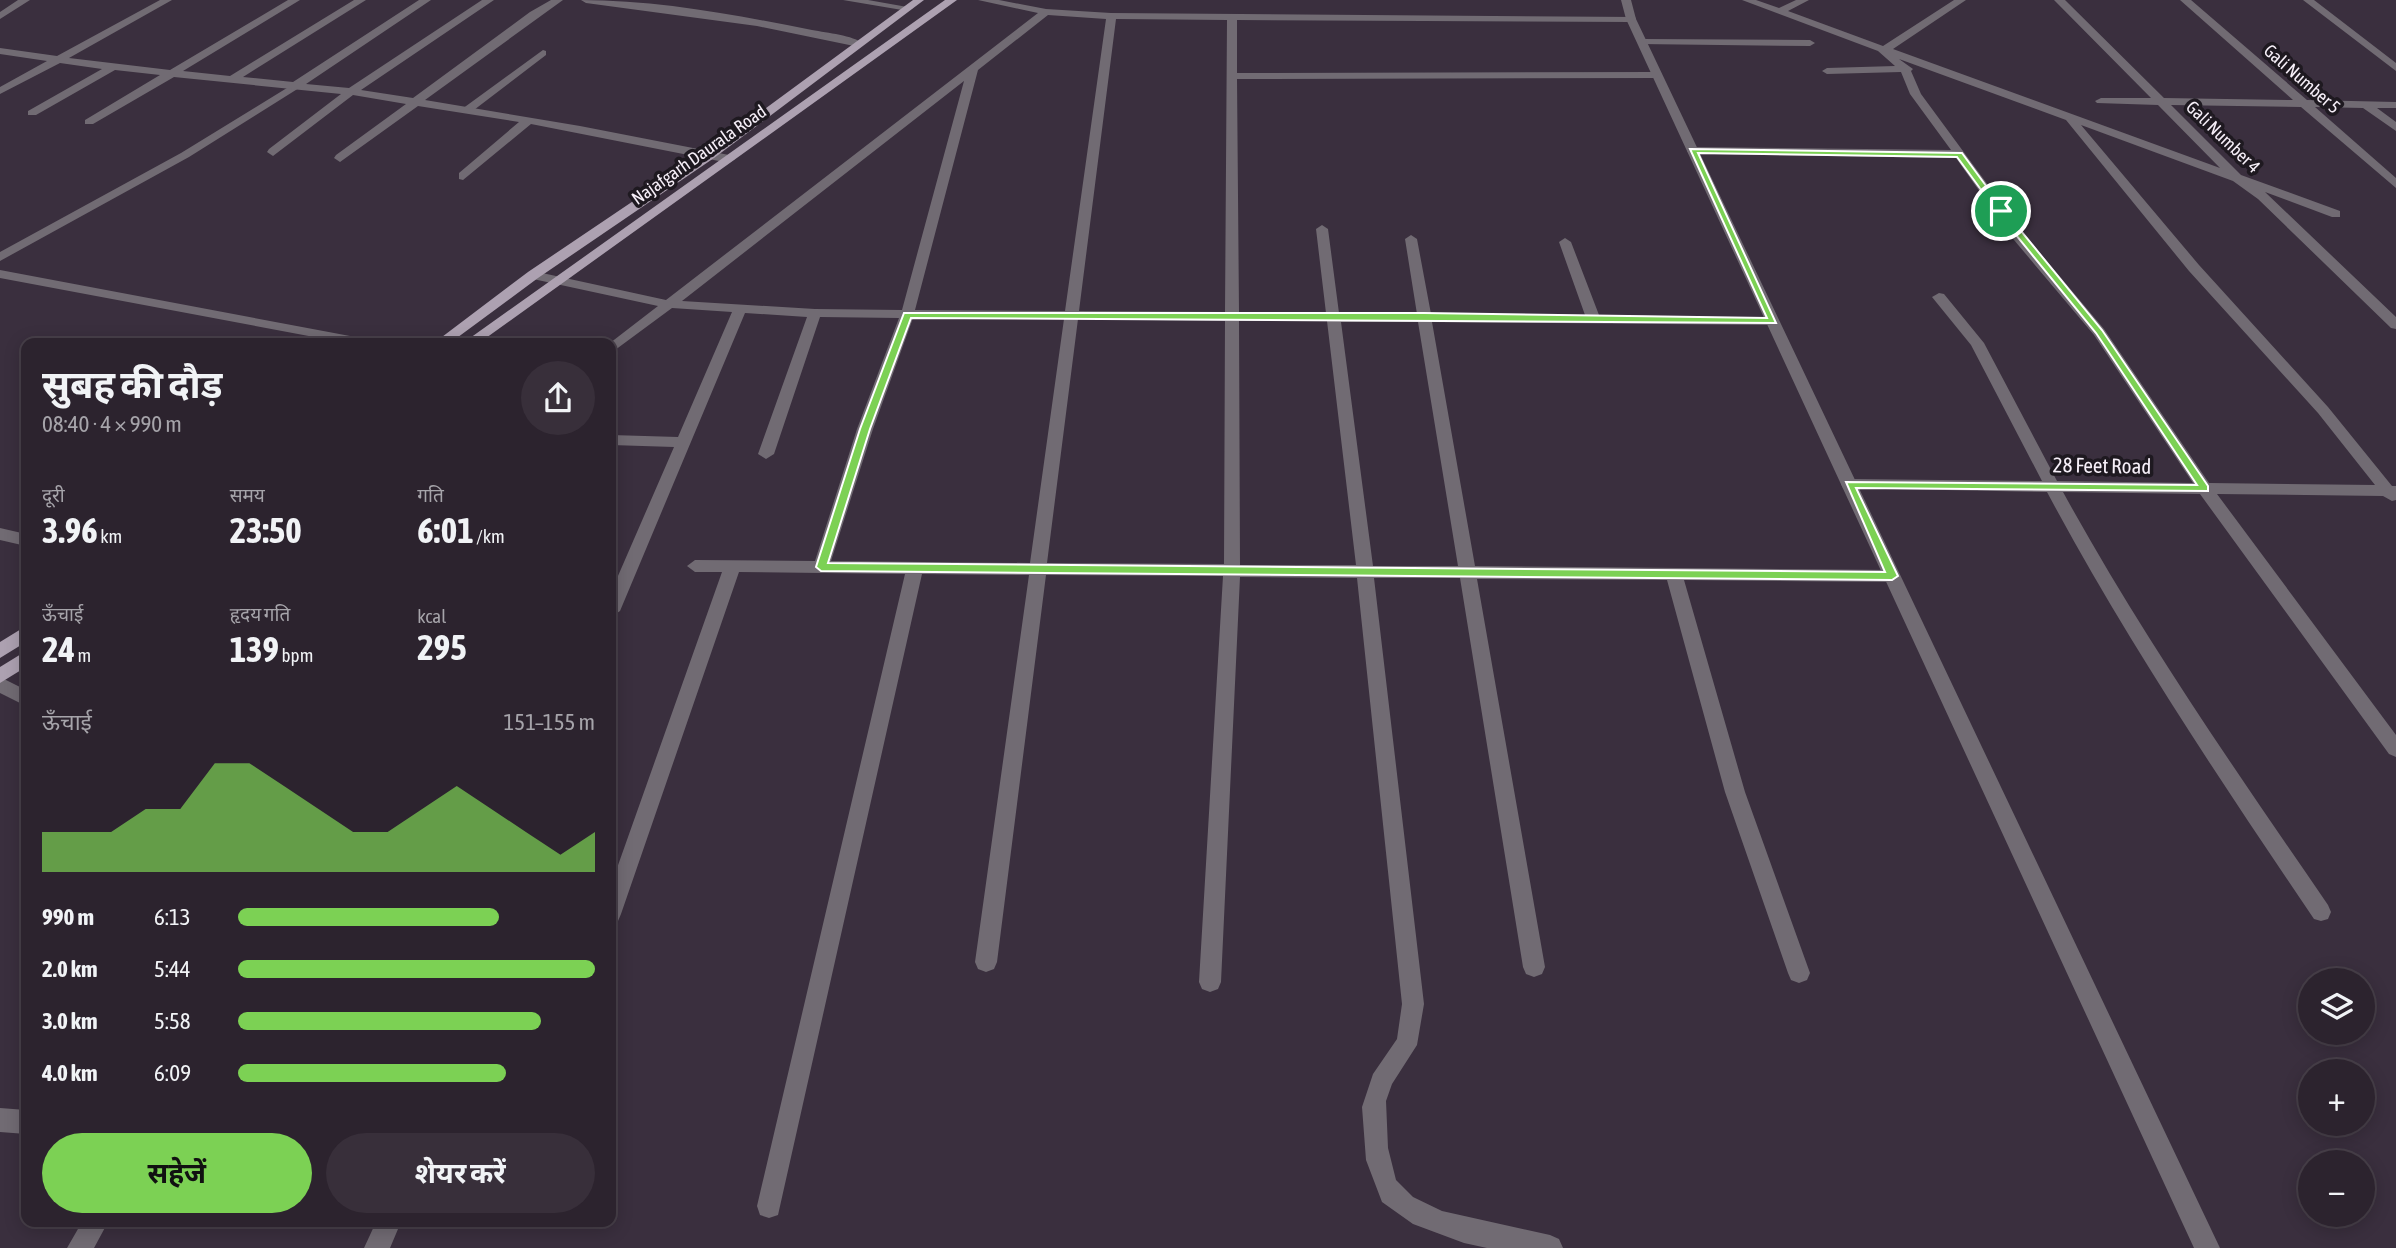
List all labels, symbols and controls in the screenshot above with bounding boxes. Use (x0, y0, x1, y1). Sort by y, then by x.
street label: Gali Number 5 (2260, 40, 2345, 118)
street label: Gali Number 4 (2182, 96, 2265, 177)
street label: Najafgarh Daurala Road (628, 100, 770, 209)
pin (1971, 181, 2031, 241)
icon: arrive (1982, 192, 2020, 230)
button: share (521, 361, 595, 435)
text: सुबह की दौड़ (42, 363, 222, 406)
text: 08:40 · 4 × 990 m (42, 411, 182, 437)
street label: 28 Feet Road (2052, 452, 2152, 478)
text: दूरी (42, 484, 65, 506)
text: समय (230, 484, 265, 506)
text: गति (417, 484, 444, 506)
text: 3.96 (42, 510, 98, 550)
text: 23:50 (230, 510, 302, 550)
text: 6:01 (417, 510, 474, 550)
text: km (98, 525, 122, 547)
text: /km (474, 525, 505, 547)
text: ऊँचाई (42, 603, 83, 625)
text: हृदय गति (230, 603, 290, 625)
text: kcal (417, 605, 446, 627)
text: 295 (417, 627, 467, 667)
text: 24 (42, 629, 75, 669)
text: 139 (230, 629, 279, 669)
text: m (75, 644, 91, 666)
text: bpm (279, 644, 313, 666)
text: ऊँचाई (42, 709, 92, 735)
text: 151–155 m (504, 709, 595, 735)
text: 990 m (42, 904, 94, 930)
text: 6:13 (154, 904, 191, 930)
text: 2.0 km (42, 956, 98, 982)
text: 5:44 (154, 956, 191, 982)
map controls (2298, 968, 2375, 1227)
button: layers (2298, 968, 2375, 1045)
text: 3.0 km (42, 1008, 98, 1034)
text: 5:58 (154, 1008, 191, 1034)
button: + (2298, 1059, 2375, 1136)
text: 4.0 km (42, 1060, 98, 1086)
text: 6:09 (154, 1060, 191, 1086)
button: सहेजें (42, 1133, 312, 1213)
button: शेयर करें (326, 1133, 595, 1213)
button: − (2298, 1150, 2375, 1227)

